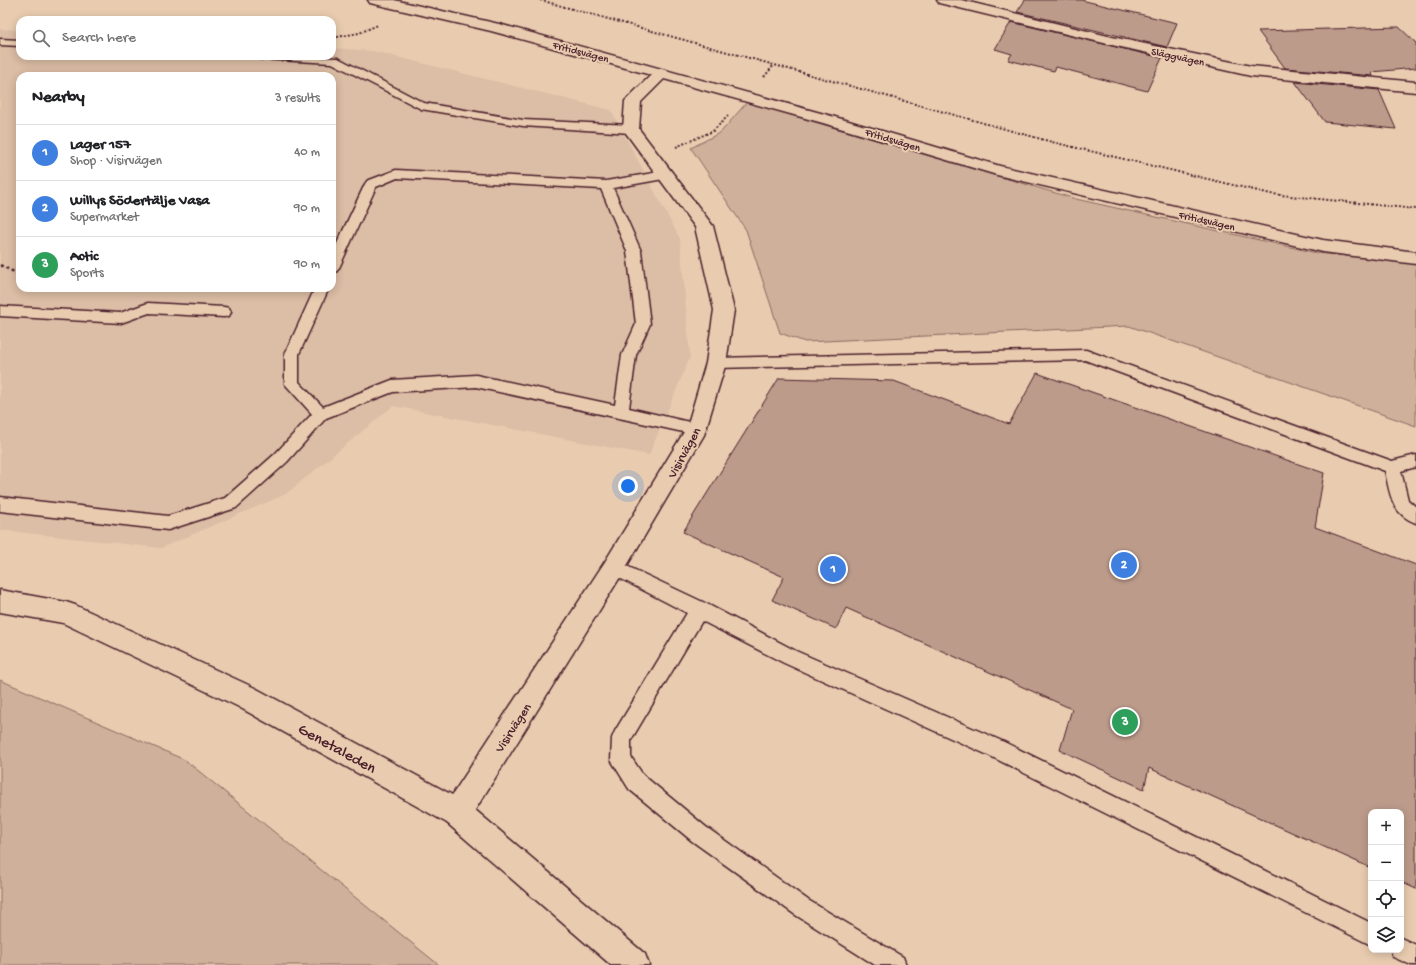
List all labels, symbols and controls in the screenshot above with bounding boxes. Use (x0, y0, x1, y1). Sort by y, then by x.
search box (16, 16, 336, 60)
icon: search (30, 27, 52, 49)
text: Search here (62, 29, 136, 47)
street label: Fritidsvägen (550, 39, 611, 66)
street label: Släggvägen (1150, 46, 1206, 70)
text: Nearby (32, 88, 85, 108)
text: 3 results (275, 91, 320, 106)
street label: Fritidsvägen (862, 126, 922, 155)
text: Lager 157 (70, 136, 131, 154)
text: 1 (42, 145, 48, 160)
text: 40 m (294, 145, 320, 160)
text: Shop · Visirvägen (70, 154, 162, 169)
text: Willys Södertälje Vasa (70, 192, 210, 210)
text: 2 (42, 201, 48, 216)
text: 90 m (294, 201, 320, 216)
street label: Fritidsvägen (1176, 209, 1237, 234)
text: Supermarket (70, 210, 139, 225)
text: Actic (70, 248, 98, 266)
text: 3 (42, 257, 48, 272)
text: 90 m (294, 257, 320, 272)
text: Sports (70, 266, 104, 281)
street label: Visirvägen (665, 425, 706, 482)
your location (618, 476, 638, 496)
pin: 2 (1111, 550, 1137, 580)
pin: 1 (820, 554, 846, 584)
street label: Visirvägen (492, 700, 536, 757)
pin: 3 (1112, 707, 1138, 737)
street label: Genetaleden (294, 721, 379, 780)
map controls (1368, 809, 1404, 953)
button: + (1368, 809, 1404, 845)
button: − (1368, 845, 1404, 881)
button: locate (1368, 881, 1404, 917)
button: layers (1368, 917, 1404, 953)

